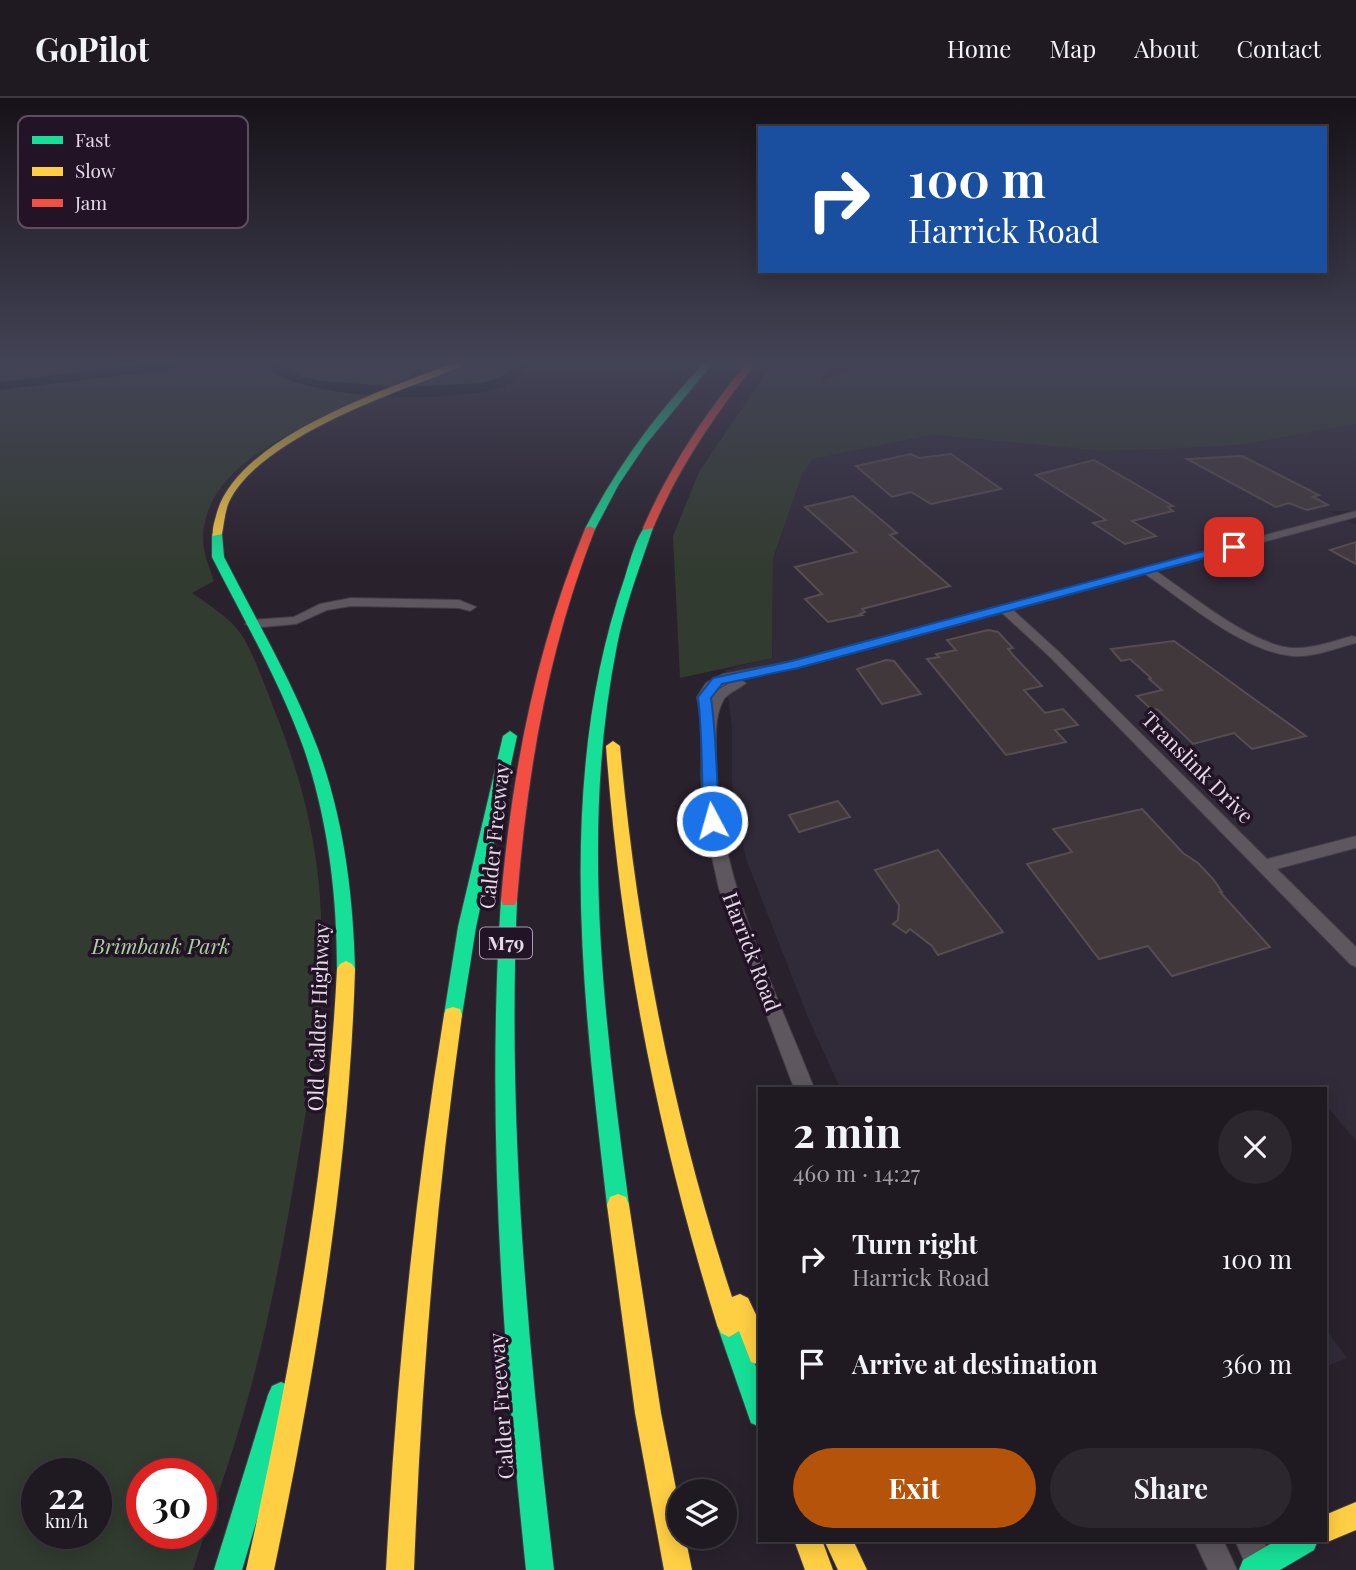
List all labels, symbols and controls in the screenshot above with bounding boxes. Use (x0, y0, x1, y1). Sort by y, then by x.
text: GoPilot (35, 26, 149, 70)
text: Home (947, 32, 1011, 64)
text: Map (1049, 32, 1096, 64)
text: About (1134, 32, 1198, 64)
text: Contact (1236, 32, 1321, 64)
legend (18, 116, 248, 228)
text: Fast (75, 126, 111, 152)
text: 100 m (908, 145, 1046, 210)
icon: right (793, 154, 884, 245)
text: Slow (75, 157, 116, 183)
text: Jam (74, 189, 107, 215)
text: Harrick Road (908, 208, 1099, 251)
pin (1204, 517, 1264, 577)
icon: arrive (1215, 528, 1253, 566)
street label: Translink Drive (1136, 705, 1260, 829)
street label: Calder Freeway (471, 761, 515, 910)
position arrow (675, 784, 749, 858)
street label: Harrick Road (717, 888, 788, 1015)
street label: Old Calder Highway (300, 922, 334, 1112)
road number: M79 (480, 928, 532, 958)
park label: Brimbank Park (91, 931, 230, 959)
text: 2 min (793, 1103, 901, 1159)
button: close (1218, 1110, 1292, 1184)
text: 460 m · 14:27 (793, 1157, 920, 1188)
text: Turn right (852, 1226, 978, 1261)
icon: right (793, 1240, 831, 1278)
text: 100 m (1222, 1241, 1292, 1276)
text: Harrick Road (852, 1261, 990, 1292)
street label: Calder Freeway (481, 1332, 519, 1480)
icon: arrive (793, 1345, 831, 1383)
text: Arrive at destination (852, 1346, 1098, 1381)
text: 360 m (1222, 1346, 1292, 1381)
button: Exit (793, 1448, 1036, 1528)
button: Share (1050, 1448, 1292, 1528)
speed limit sign: 30 (126, 1458, 217, 1549)
text: 22 (48, 1471, 85, 1518)
map controls (667, 1479, 737, 1549)
button: layers (667, 1479, 737, 1549)
text: km/h (45, 1509, 88, 1533)

